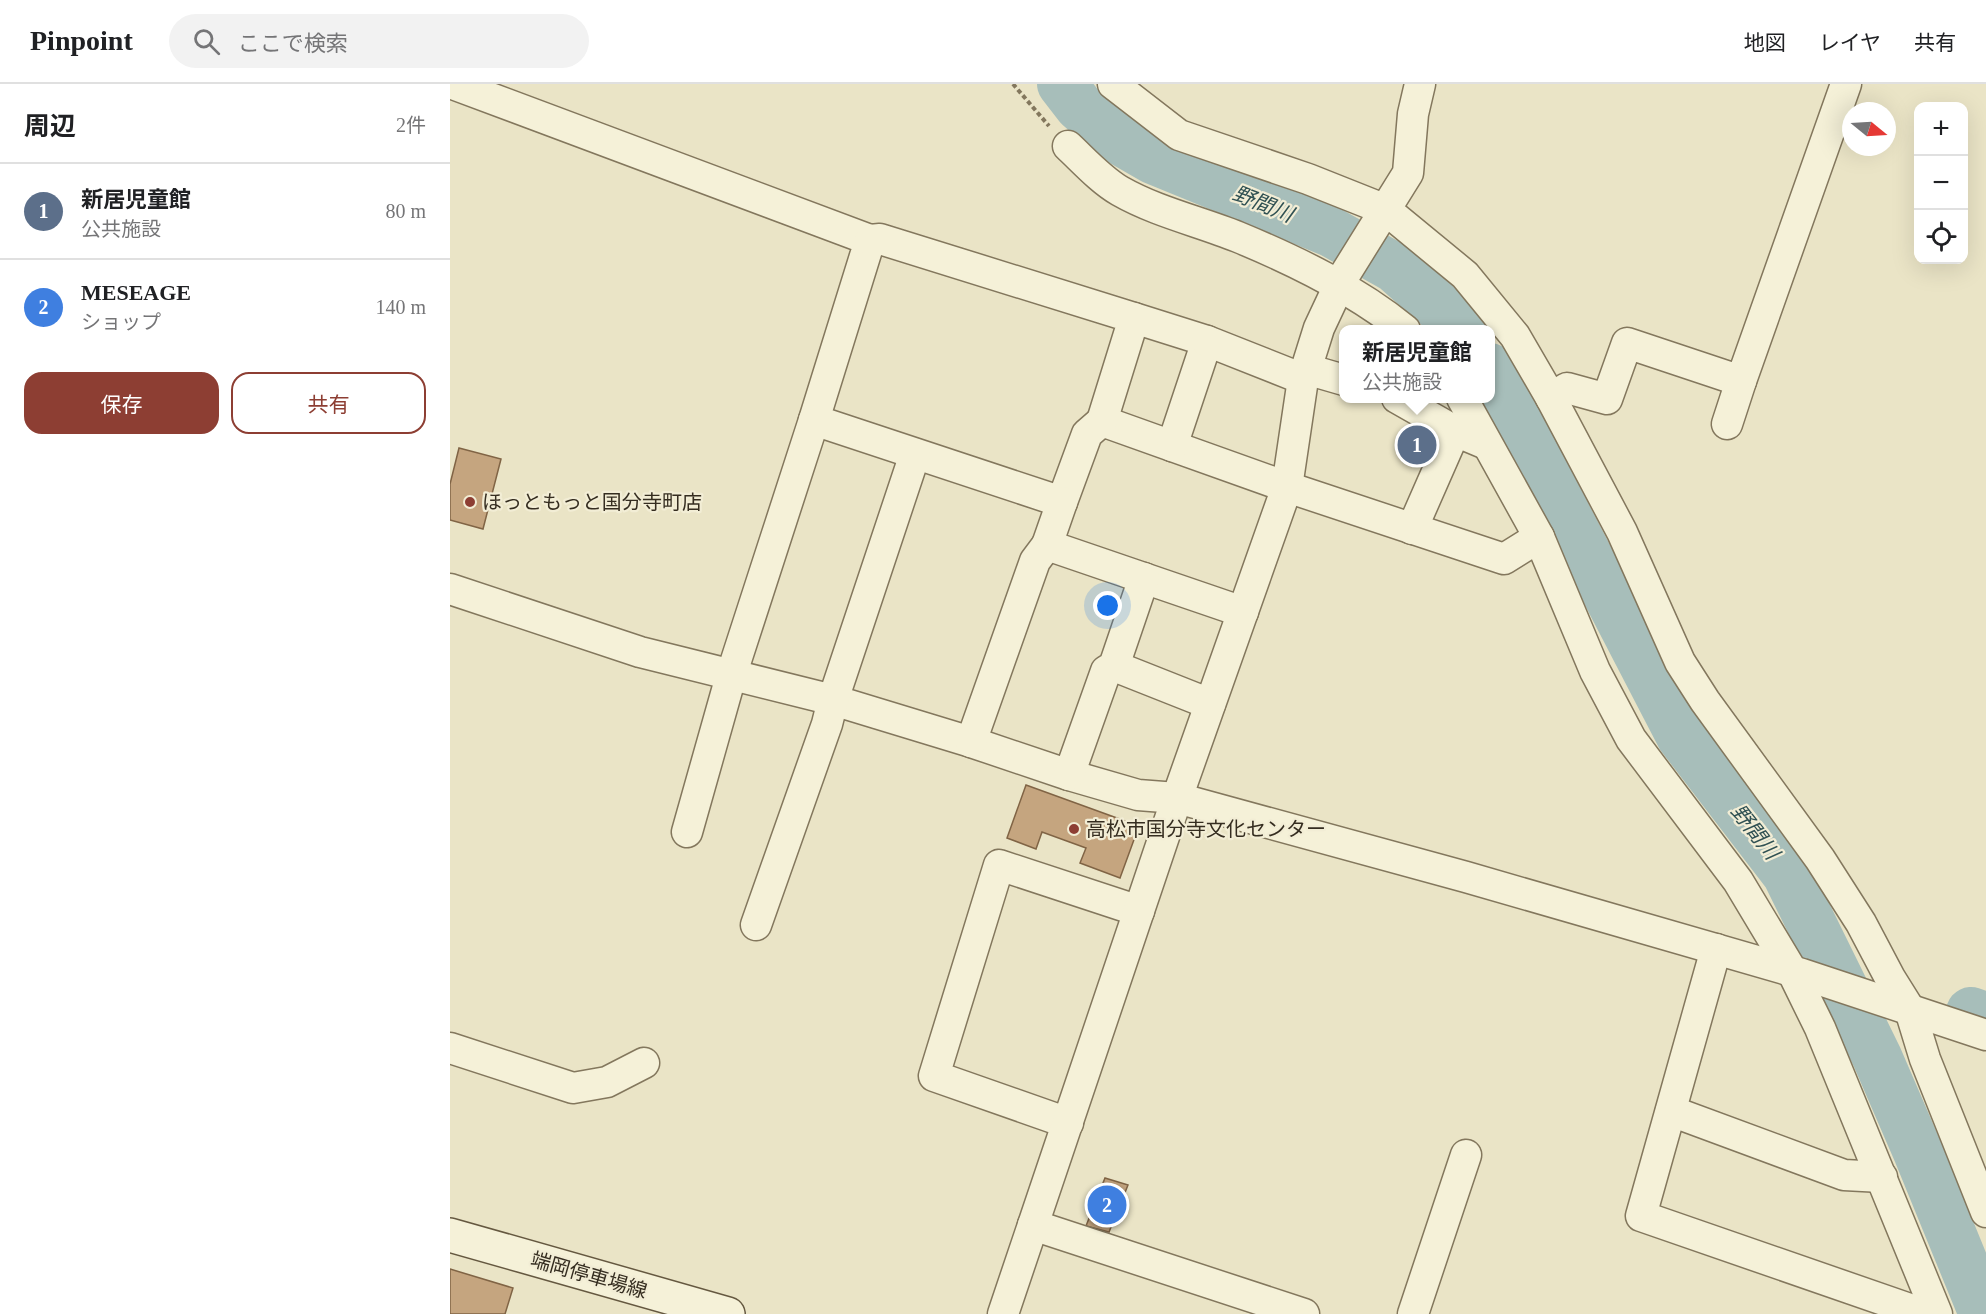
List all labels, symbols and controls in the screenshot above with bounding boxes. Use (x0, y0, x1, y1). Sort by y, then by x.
search box (169, 14, 589, 68)
text: Pinpoint (30, 25, 133, 56)
icon: search (190, 25, 223, 58)
text: ここで検索 (238, 31, 348, 56)
text: 地図 (1744, 31, 1786, 55)
text: レイヤ (1819, 31, 1881, 55)
text: 共有 (1914, 31, 1956, 55)
north arrow (1842, 102, 1896, 156)
map controls (1914, 102, 1968, 264)
button: + (1914, 102, 1968, 156)
text: 周辺 (24, 112, 76, 141)
text: 2件 (396, 114, 426, 136)
button: − (1914, 156, 1968, 210)
water label: 野間川 (1229, 181, 1299, 228)
text: 新居児童館 (81, 187, 191, 212)
text: 1 (39, 200, 49, 222)
text: 80 m (385, 200, 426, 222)
button: locate (1914, 210, 1968, 264)
text: 公共施設 (81, 218, 161, 240)
text: MESEAGE (81, 280, 191, 305)
text: 2 (39, 296, 49, 318)
text: 140 m (375, 296, 426, 318)
text: ショップ (81, 311, 161, 333)
popup (1339, 325, 1495, 403)
text: 新居児童館 (1362, 340, 1472, 365)
text: 公共施設 (1362, 371, 1442, 393)
button: 保存 (24, 372, 219, 434)
button: 共有 (231, 372, 426, 434)
pin: 1 (1398, 422, 1436, 468)
place label: ほっともっと国分寺町店 (482, 491, 702, 513)
marker: ほっともっと国分寺町店 (463, 495, 477, 509)
your location (1093, 591, 1122, 620)
water label: 野間川 (1726, 800, 1785, 866)
place label: 高松市国分寺文化センター (1086, 818, 1326, 840)
marker: 高松市国分寺文化センター (1067, 822, 1081, 836)
pin: 2 (1088, 1182, 1126, 1228)
street label: 端岡停車場線 (528, 1248, 650, 1302)

